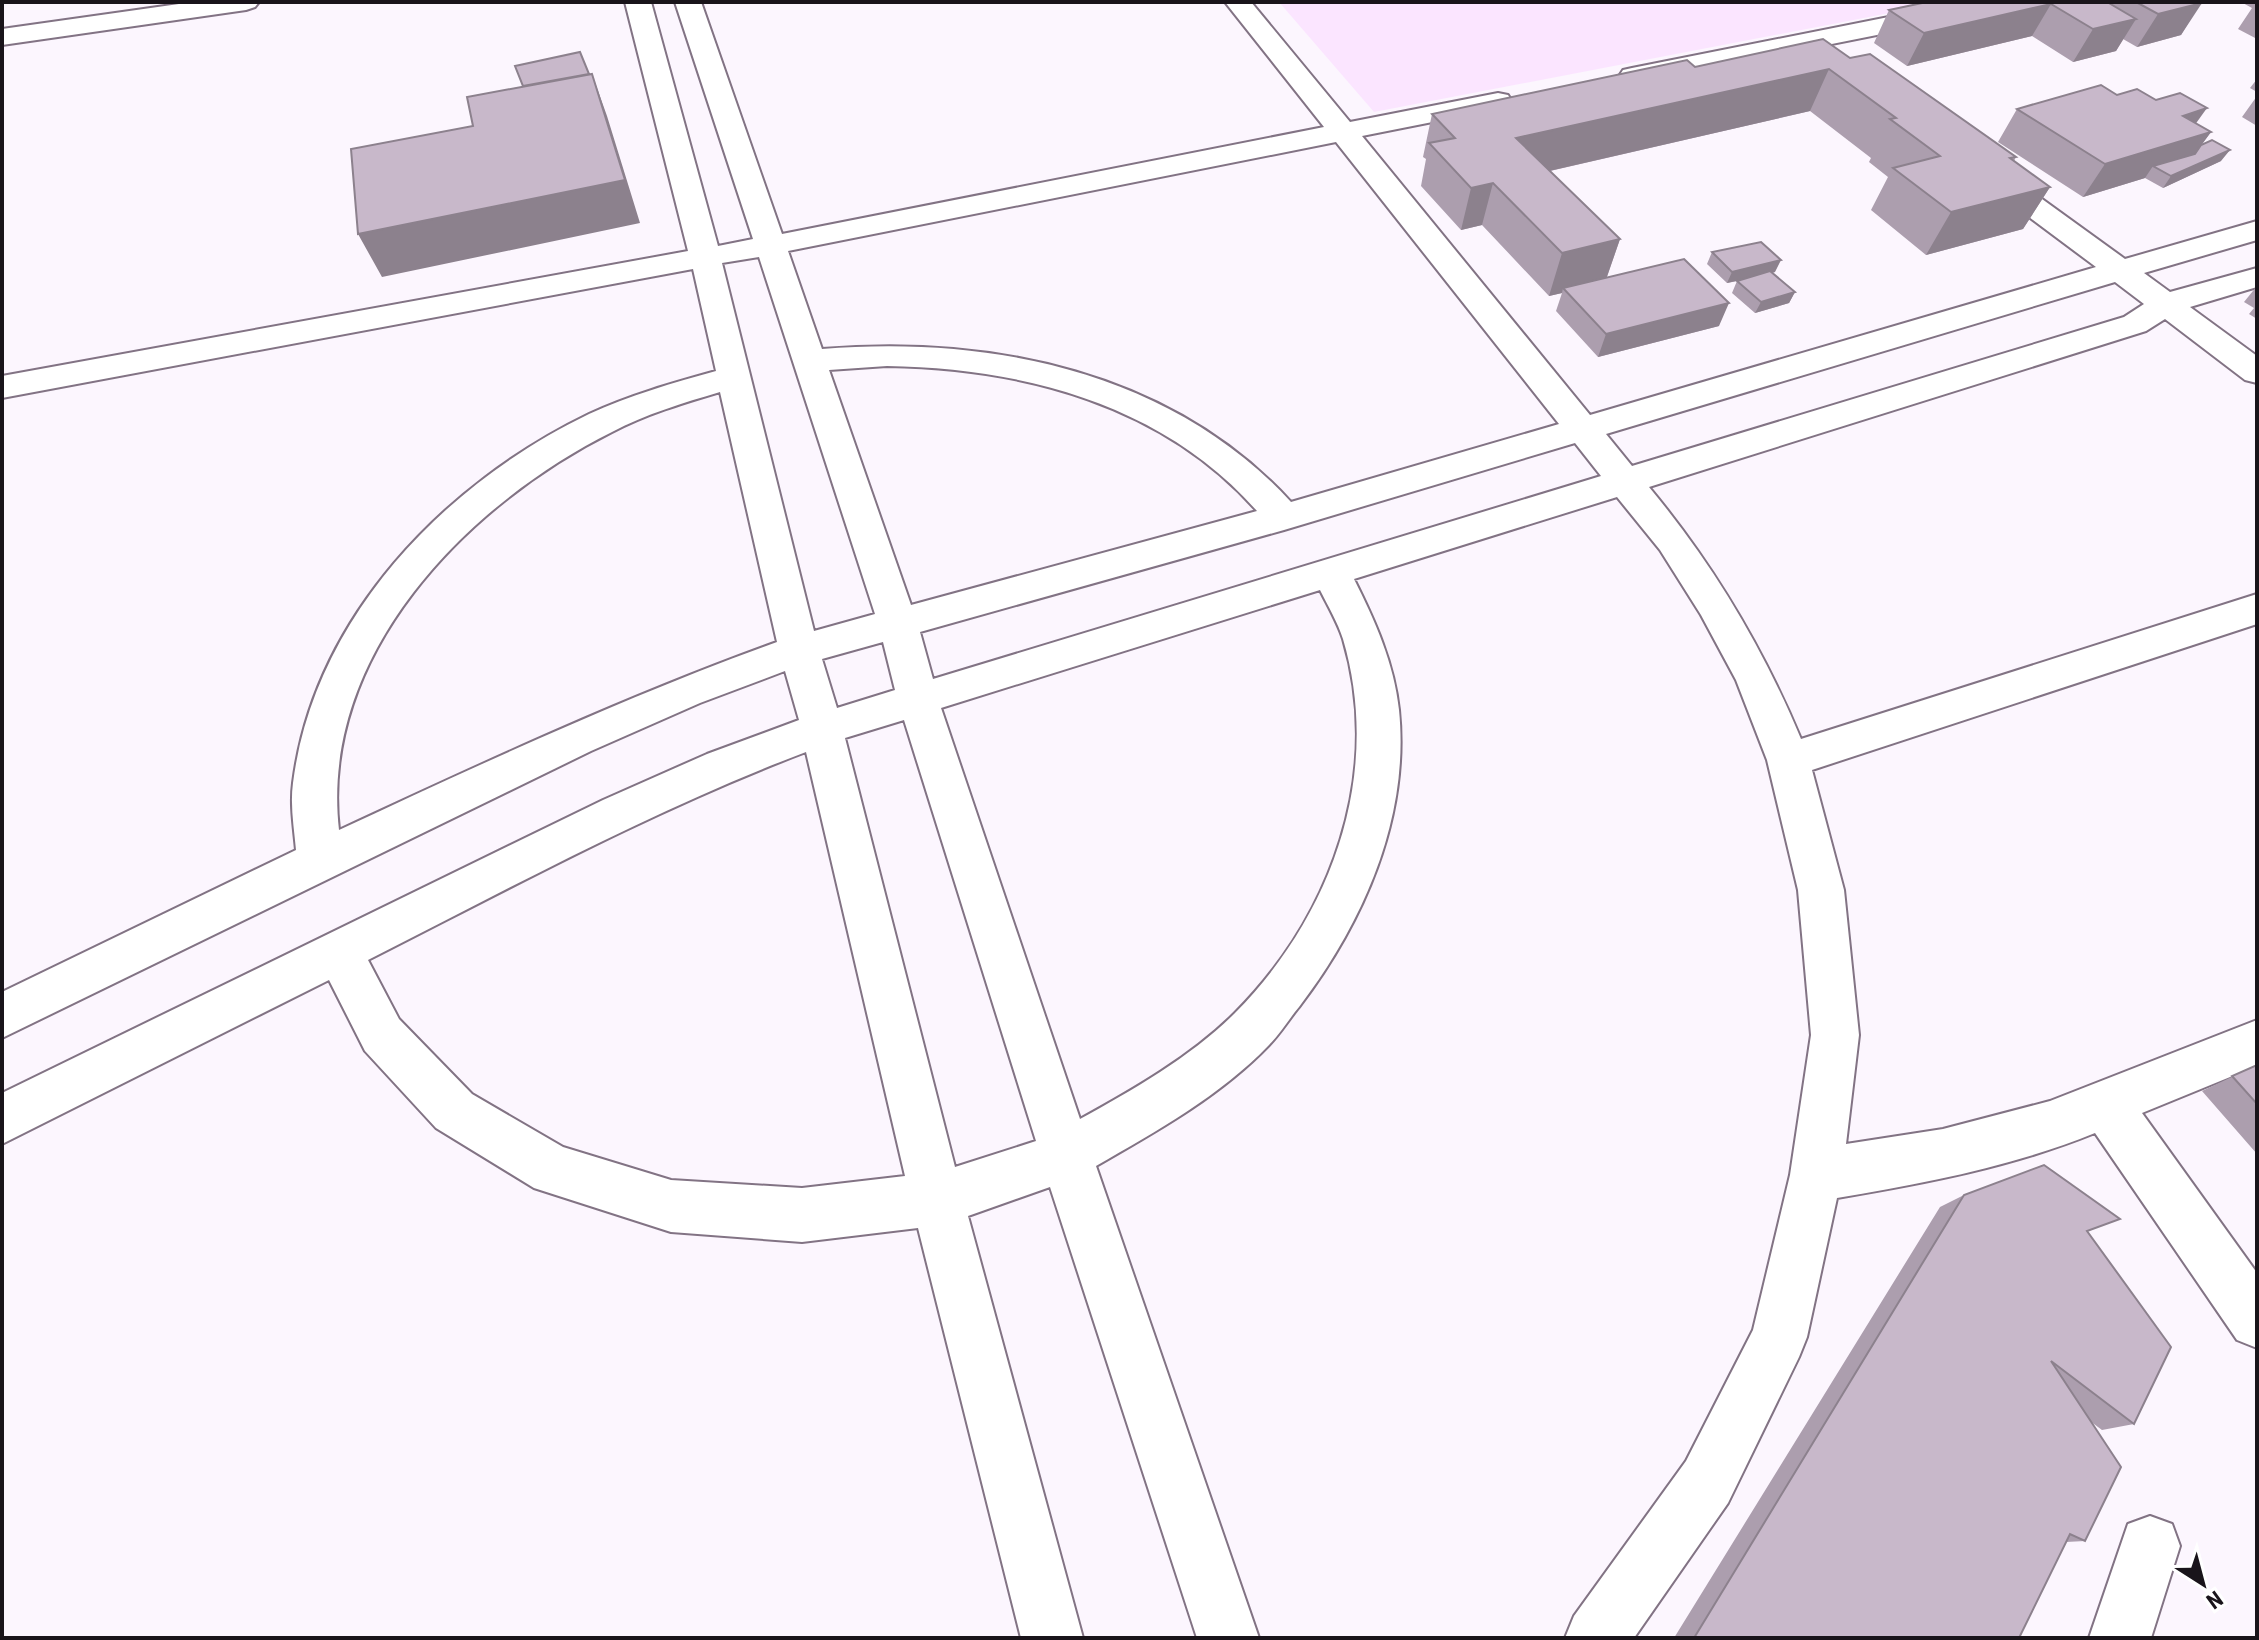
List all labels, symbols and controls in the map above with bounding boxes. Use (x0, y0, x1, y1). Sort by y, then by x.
north arrow (2163, 1544, 2243, 1624)
text: N (2202, 1586, 2227, 1614)

